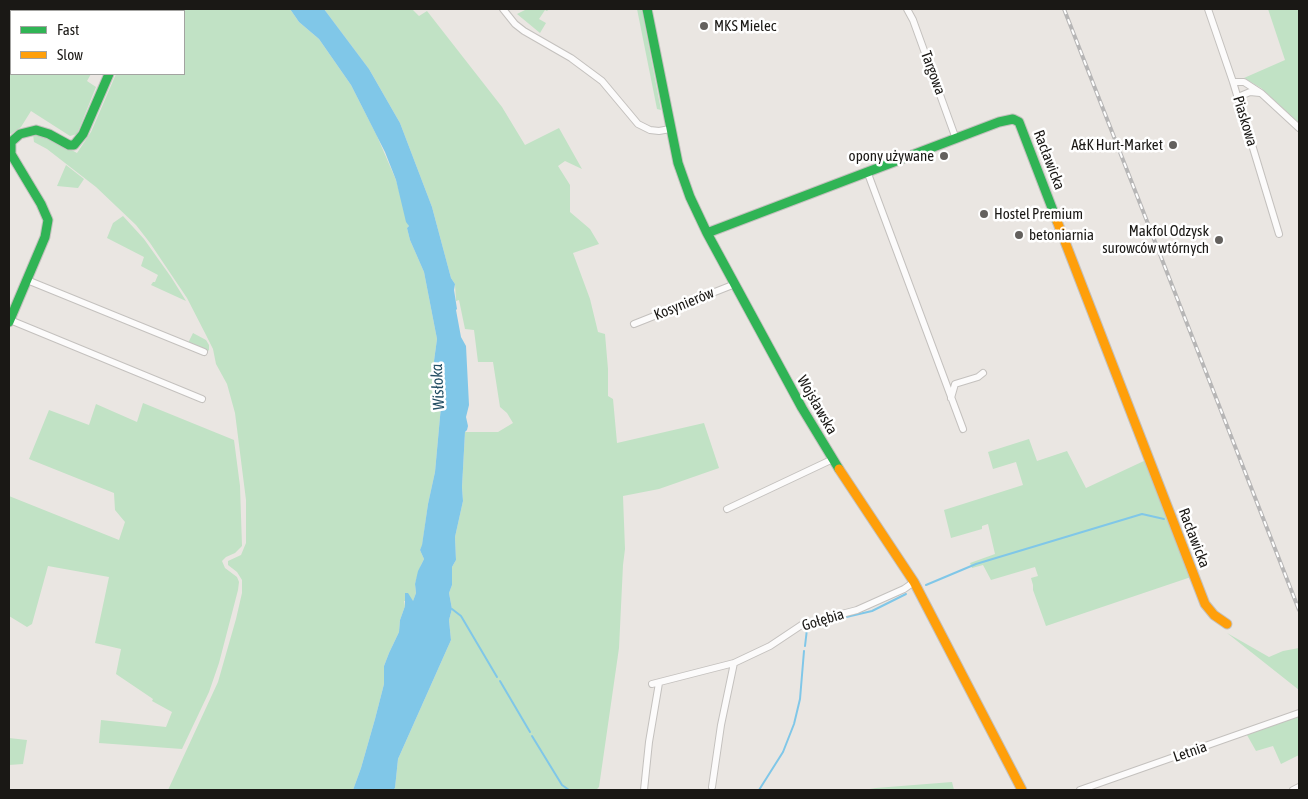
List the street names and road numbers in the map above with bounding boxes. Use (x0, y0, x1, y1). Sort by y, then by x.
street label: Targowa (917, 49, 949, 97)
street label: Piaskowa (1229, 94, 1261, 148)
street label: Racławicka (1029, 128, 1069, 192)
street label: Kosynierów (651, 284, 717, 324)
street label: Wojsławska (793, 372, 841, 438)
street label: Racławicka (1174, 506, 1214, 570)
street label: Gołębia (800, 605, 846, 635)
street label: Letnia (1171, 738, 1209, 766)

